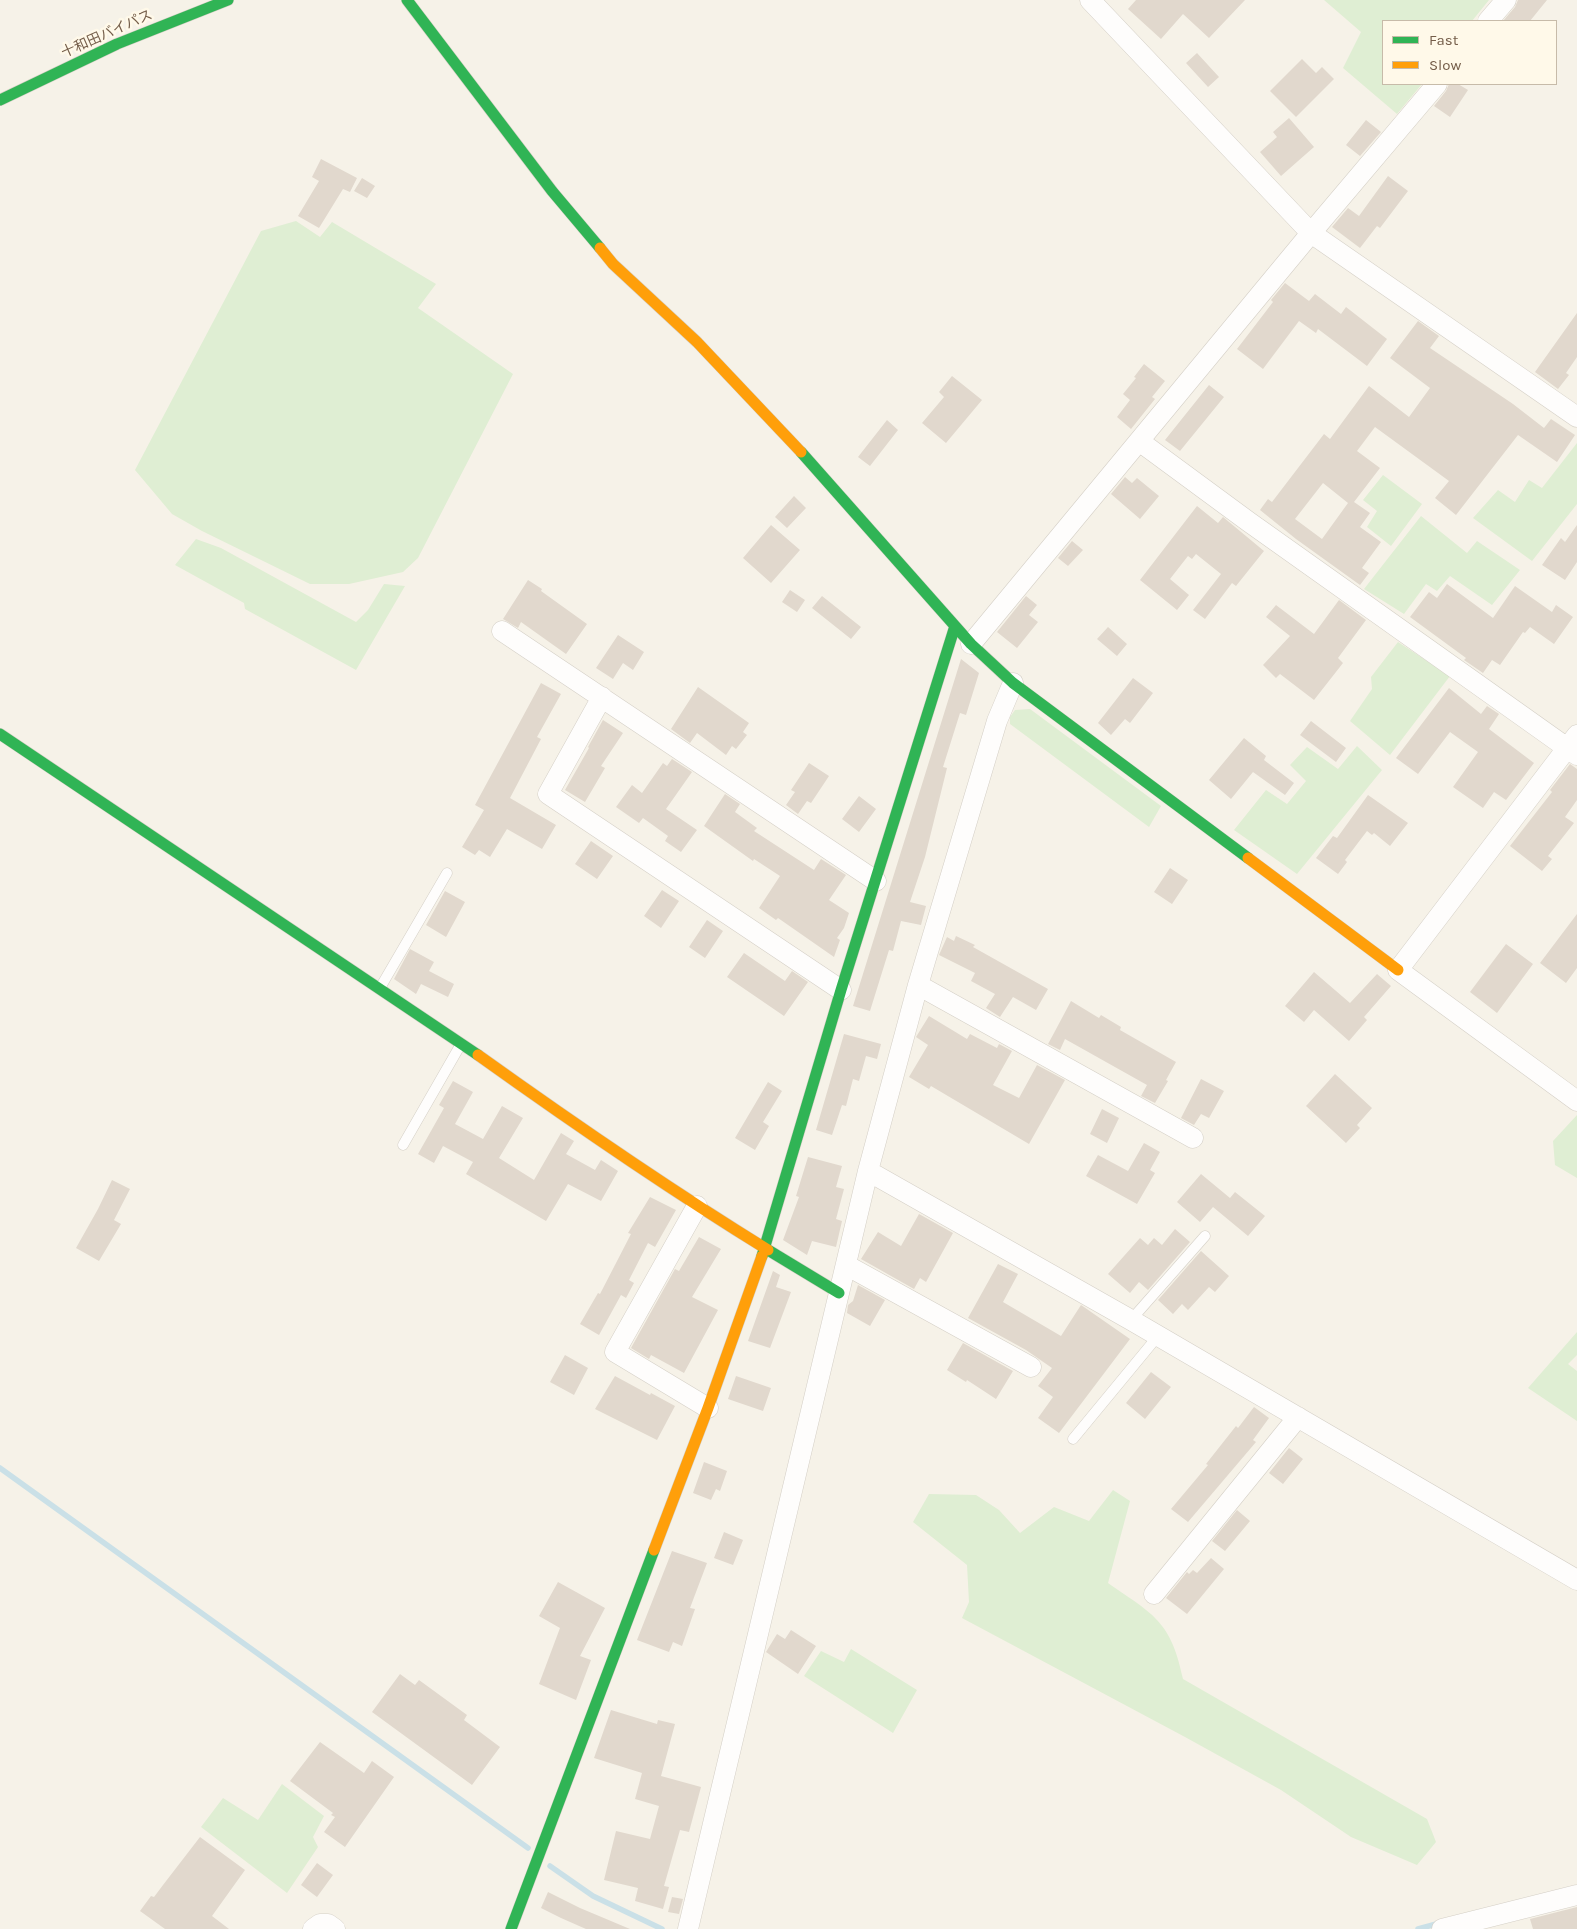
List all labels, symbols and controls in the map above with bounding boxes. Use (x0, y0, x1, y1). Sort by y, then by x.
street label: 十和田バイパス (59, 6, 155, 62)
legend (1382, 20, 1557, 85)
text: Fast (1429, 31, 1458, 49)
text: Slow (1429, 56, 1461, 74)

